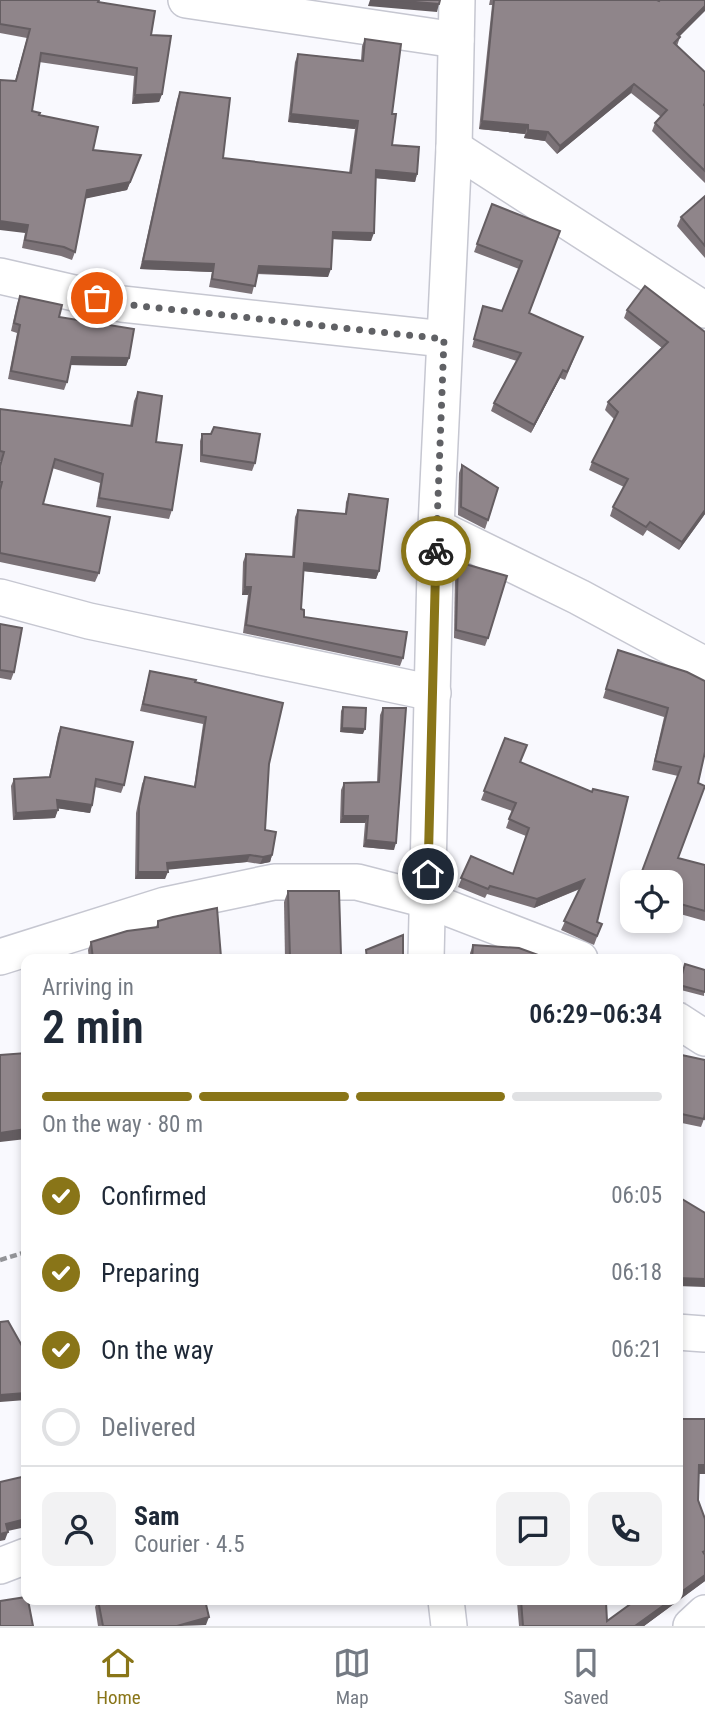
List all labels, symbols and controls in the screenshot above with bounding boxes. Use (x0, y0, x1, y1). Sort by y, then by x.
pin (67, 268, 127, 328)
icon: bag (78, 279, 116, 317)
courier (401, 516, 471, 586)
icon: bike (417, 532, 455, 570)
pin (398, 844, 458, 904)
icon: home (409, 855, 447, 893)
map controls (620, 870, 683, 933)
button: locate (620, 870, 683, 933)
text: Arriving in (42, 974, 134, 1001)
text: 06:29–06:34 (529, 999, 662, 1029)
text: 2 min (42, 1000, 144, 1054)
text: On the way · 80 m (42, 1111, 203, 1138)
icon: check (42, 1177, 80, 1215)
text: Confirmed (101, 1181, 207, 1211)
text: 06:05 (611, 1182, 662, 1209)
icon: check (42, 1254, 80, 1292)
text: Preparing (101, 1258, 200, 1288)
text: 06:18 (611, 1259, 662, 1286)
icon: check (42, 1331, 80, 1369)
text: On the way (101, 1335, 214, 1365)
text: 06:21 (611, 1336, 662, 1363)
text: Delivered (101, 1412, 196, 1442)
button: person (42, 1492, 116, 1566)
button: chat (496, 1492, 570, 1566)
button: phone (588, 1492, 662, 1566)
text: Sam (134, 1501, 180, 1531)
text: Courier · 4.5 (134, 1531, 245, 1558)
tab: Home (96, 1644, 141, 1709)
tab: Map (333, 1644, 371, 1709)
tab: Saved (564, 1644, 609, 1709)

